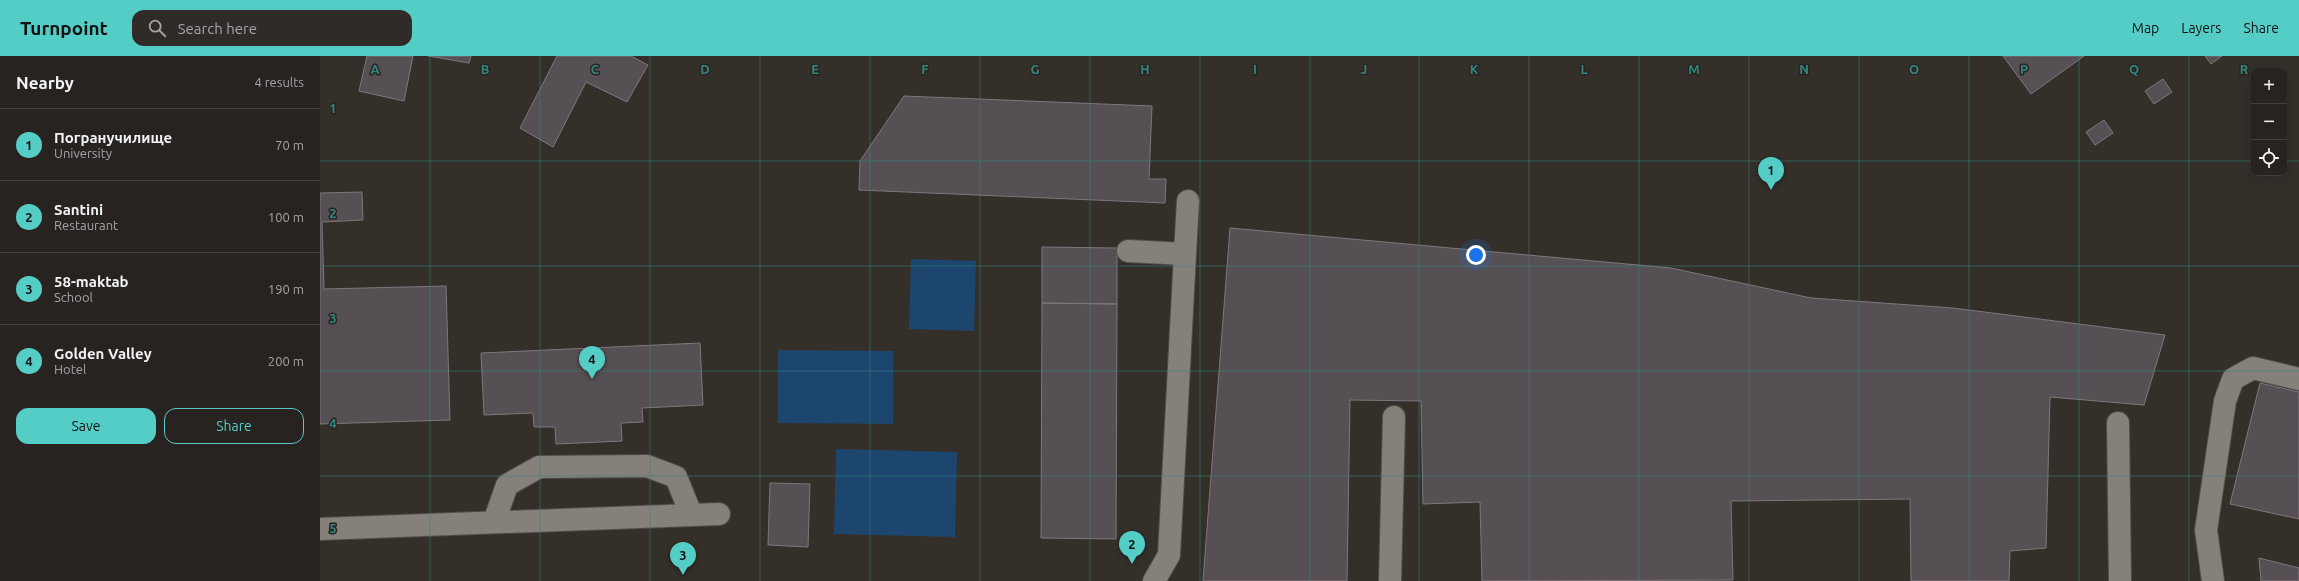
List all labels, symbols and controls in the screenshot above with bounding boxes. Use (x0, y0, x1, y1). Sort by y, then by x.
search box (132, 10, 412, 46)
text: Turnpoint (20, 17, 108, 39)
icon: search (146, 17, 168, 39)
text: Search here (178, 20, 257, 37)
text: Map (2132, 20, 2159, 36)
text: Layers (2181, 20, 2221, 36)
text: Share (2243, 20, 2279, 36)
text: A (370, 62, 380, 76)
text: B (481, 62, 490, 76)
text: C (591, 62, 600, 76)
text: D (700, 62, 710, 76)
text: E (811, 62, 819, 76)
text: F (921, 62, 929, 76)
text: G (1031, 62, 1040, 76)
text: H (1140, 62, 1150, 76)
text: I (1253, 62, 1257, 76)
text: J (1361, 62, 1367, 76)
text: K (1470, 62, 1479, 76)
text: L (1580, 62, 1588, 76)
text: M (1688, 62, 1700, 76)
text: N (1799, 62, 1809, 76)
text: O (1909, 62, 1919, 76)
text: P (2020, 62, 2028, 76)
text: Q (2129, 62, 2139, 76)
text: R (2240, 62, 2249, 76)
map controls (2251, 68, 2287, 176)
button: + (2251, 68, 2287, 104)
text: Nearby (16, 73, 74, 92)
text: 4 results (254, 75, 304, 89)
text: 1 (329, 101, 337, 115)
button: − (2251, 104, 2287, 140)
text: Погранучилище (54, 129, 172, 146)
text: 1 (25, 138, 33, 152)
text: 70 m (275, 138, 304, 152)
button: locate (2251, 140, 2287, 176)
text: University (54, 146, 112, 160)
pin: 1 (1758, 157, 1784, 190)
text: Santini (54, 201, 103, 218)
text: 2 (329, 206, 337, 220)
text: 2 (25, 210, 33, 224)
text: 100 m (268, 210, 304, 224)
text: Restaurant (54, 218, 118, 232)
your location (1466, 245, 1486, 265)
text: 58-maktab (54, 273, 129, 290)
text: 3 (25, 282, 33, 296)
text: 190 m (268, 282, 304, 296)
text: School (54, 290, 93, 304)
text: 3 (329, 311, 337, 325)
text: Golden Valley (54, 345, 152, 362)
pin: 4 (579, 346, 605, 379)
text: 4 (25, 354, 33, 368)
text: 200 m (268, 354, 304, 368)
text: Hotel (54, 362, 86, 376)
button: Save (16, 408, 156, 444)
button: Share (164, 408, 304, 444)
text: 4 (329, 416, 337, 430)
text: 5 (329, 521, 337, 535)
pin: 2 (1119, 531, 1145, 564)
pin: 3 (670, 542, 696, 575)

